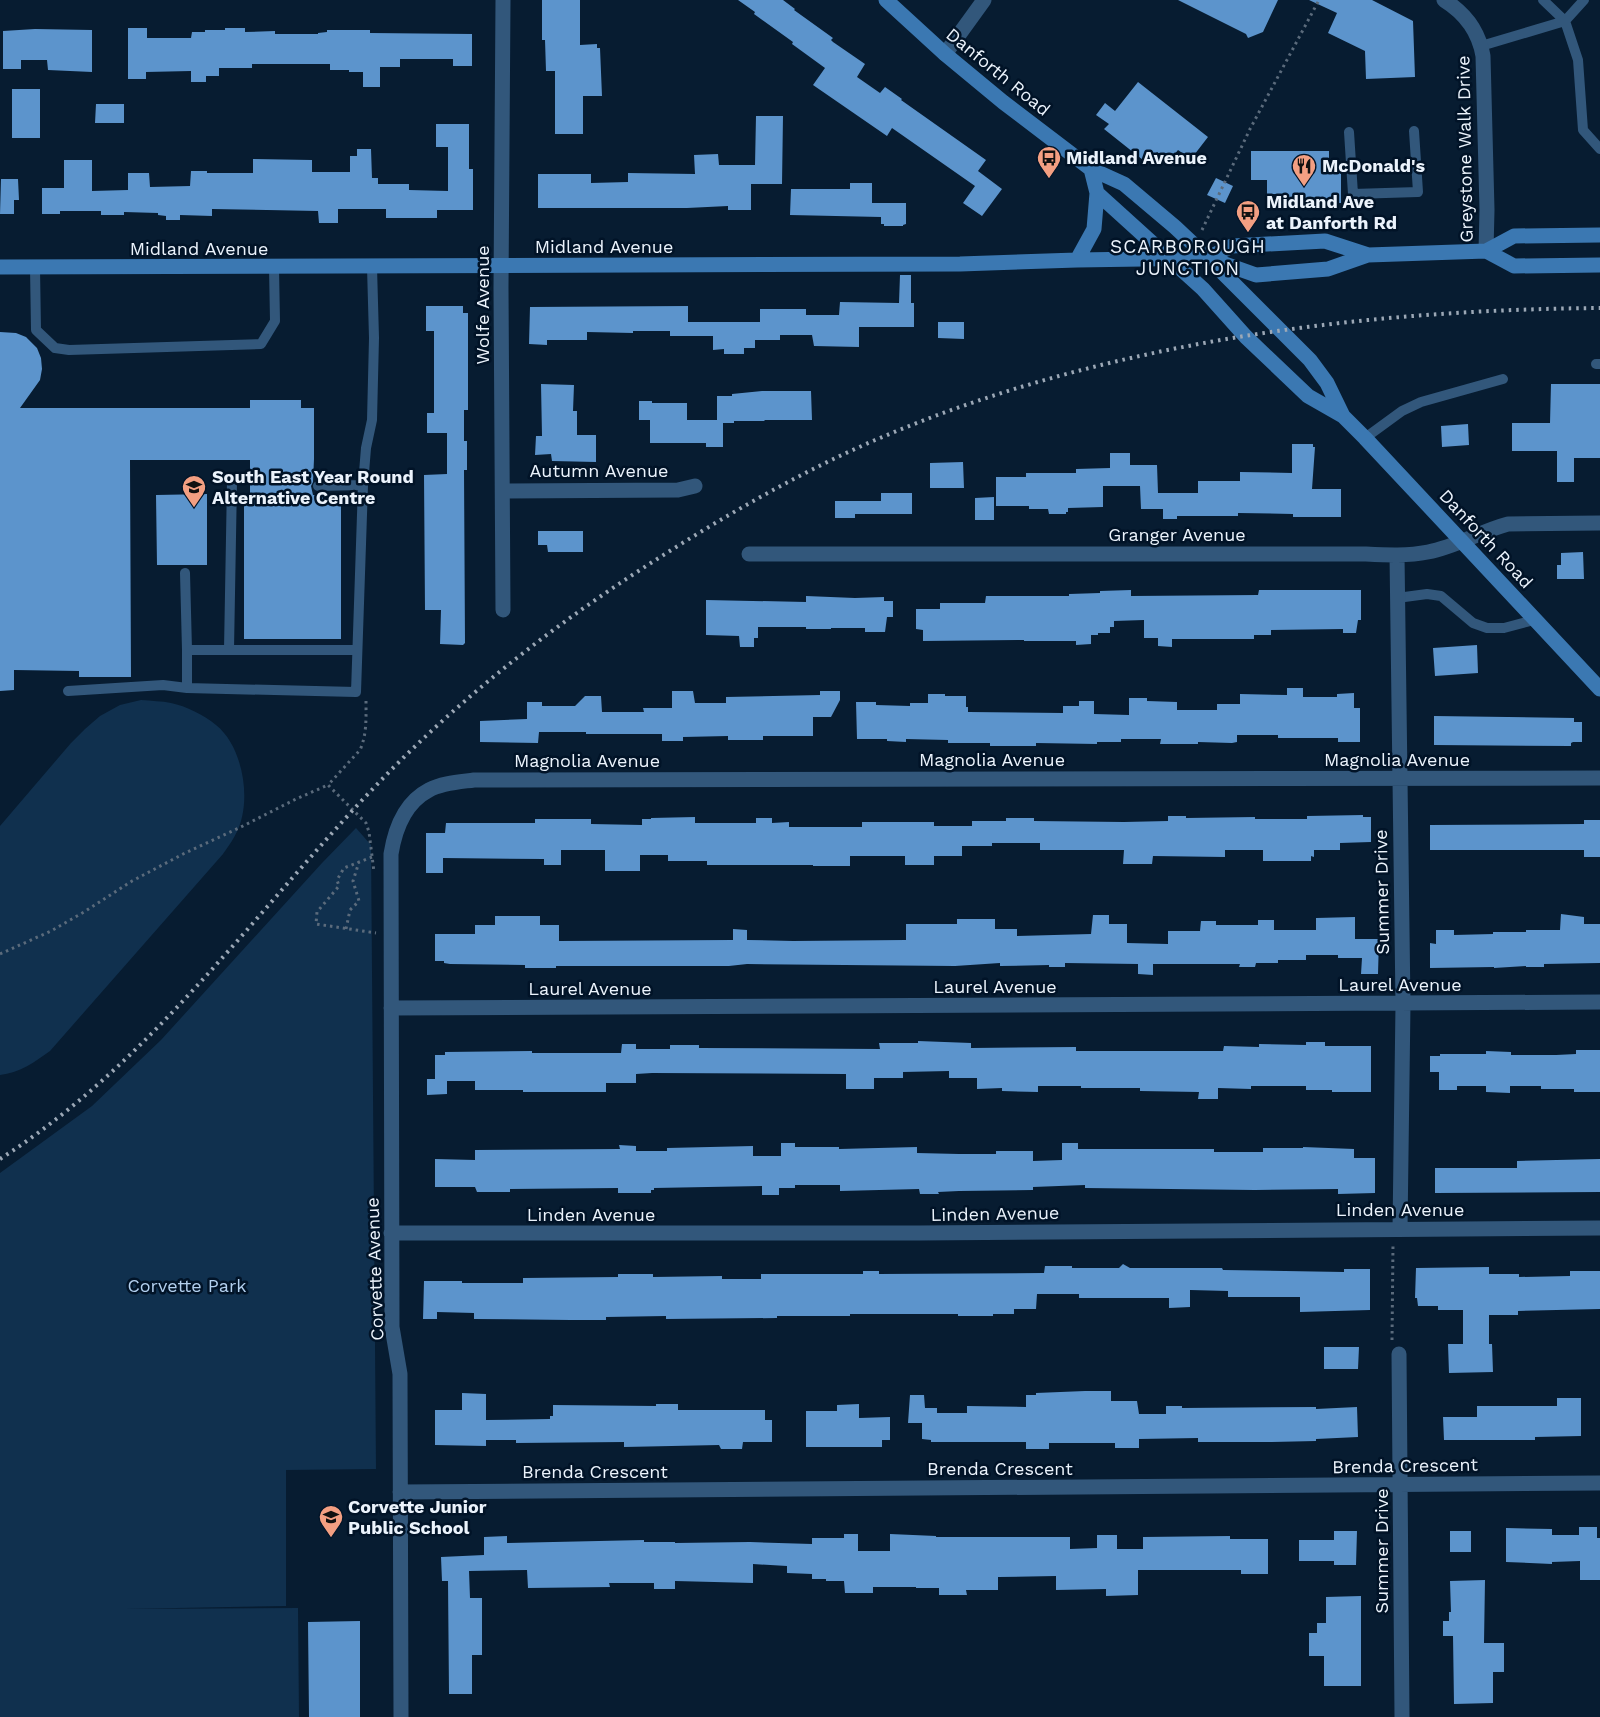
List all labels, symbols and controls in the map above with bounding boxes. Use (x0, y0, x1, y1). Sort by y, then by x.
street label: Danforth Road (942, 23, 1054, 120)
street label: Greystone Walk Drive (1452, 55, 1477, 243)
bus stop icon: Midland Avenue (1036, 145, 1062, 179)
place label: Midland Avenue (1066, 147, 1207, 168)
restaurant icon: McDonald's (1291, 153, 1317, 187)
place label: McDonald's (1322, 155, 1425, 176)
place label: Midland Ave at Danforth Rd (1266, 191, 1397, 233)
bus stop icon: Midland Ave at Danforth Rd (1235, 199, 1261, 233)
district label: SCARBOROUGH JUNCTION (1110, 235, 1266, 280)
street label: Midland Avenue (535, 236, 673, 257)
street label: Midland Avenue (130, 238, 268, 259)
street label: Wolfe Avenue (472, 245, 493, 365)
street label: Autumn Avenue (530, 460, 668, 481)
place label: South East Year Round Alternative Centre (212, 466, 414, 508)
school or university icon: South East Year Round Alternative Centre (181, 474, 207, 508)
street label: Danforth Road (1435, 485, 1537, 592)
street label: Granger Avenue (1108, 524, 1246, 545)
street label: Magnolia Avenue (919, 749, 1065, 770)
street label: Magnolia Avenue (1324, 749, 1470, 770)
street label: Magnolia Avenue (514, 750, 660, 771)
street label: Summer Drive (1370, 829, 1393, 955)
street label: Laurel Avenue (1338, 974, 1462, 995)
street label: Laurel Avenue (933, 976, 1057, 997)
street label: Laurel Avenue (528, 978, 652, 999)
street label: Corvette Avenue (362, 1197, 387, 1341)
street label: Linden Avenue (1336, 1199, 1464, 1220)
street label: Linden Avenue (931, 1202, 1059, 1225)
street label: Linden Avenue (527, 1204, 655, 1225)
park label: Corvette Park (127, 1275, 247, 1296)
street label: Brenda Crescent (1332, 1454, 1479, 1477)
street label: Brenda Crescent (927, 1458, 1073, 1479)
street label: Brenda Crescent (522, 1461, 668, 1482)
street label: Summer Drive (1371, 1488, 1392, 1614)
place label: Corvette Junior Public School (348, 1496, 487, 1538)
school or university icon: Corvette Junior Public School (318, 1504, 344, 1538)

